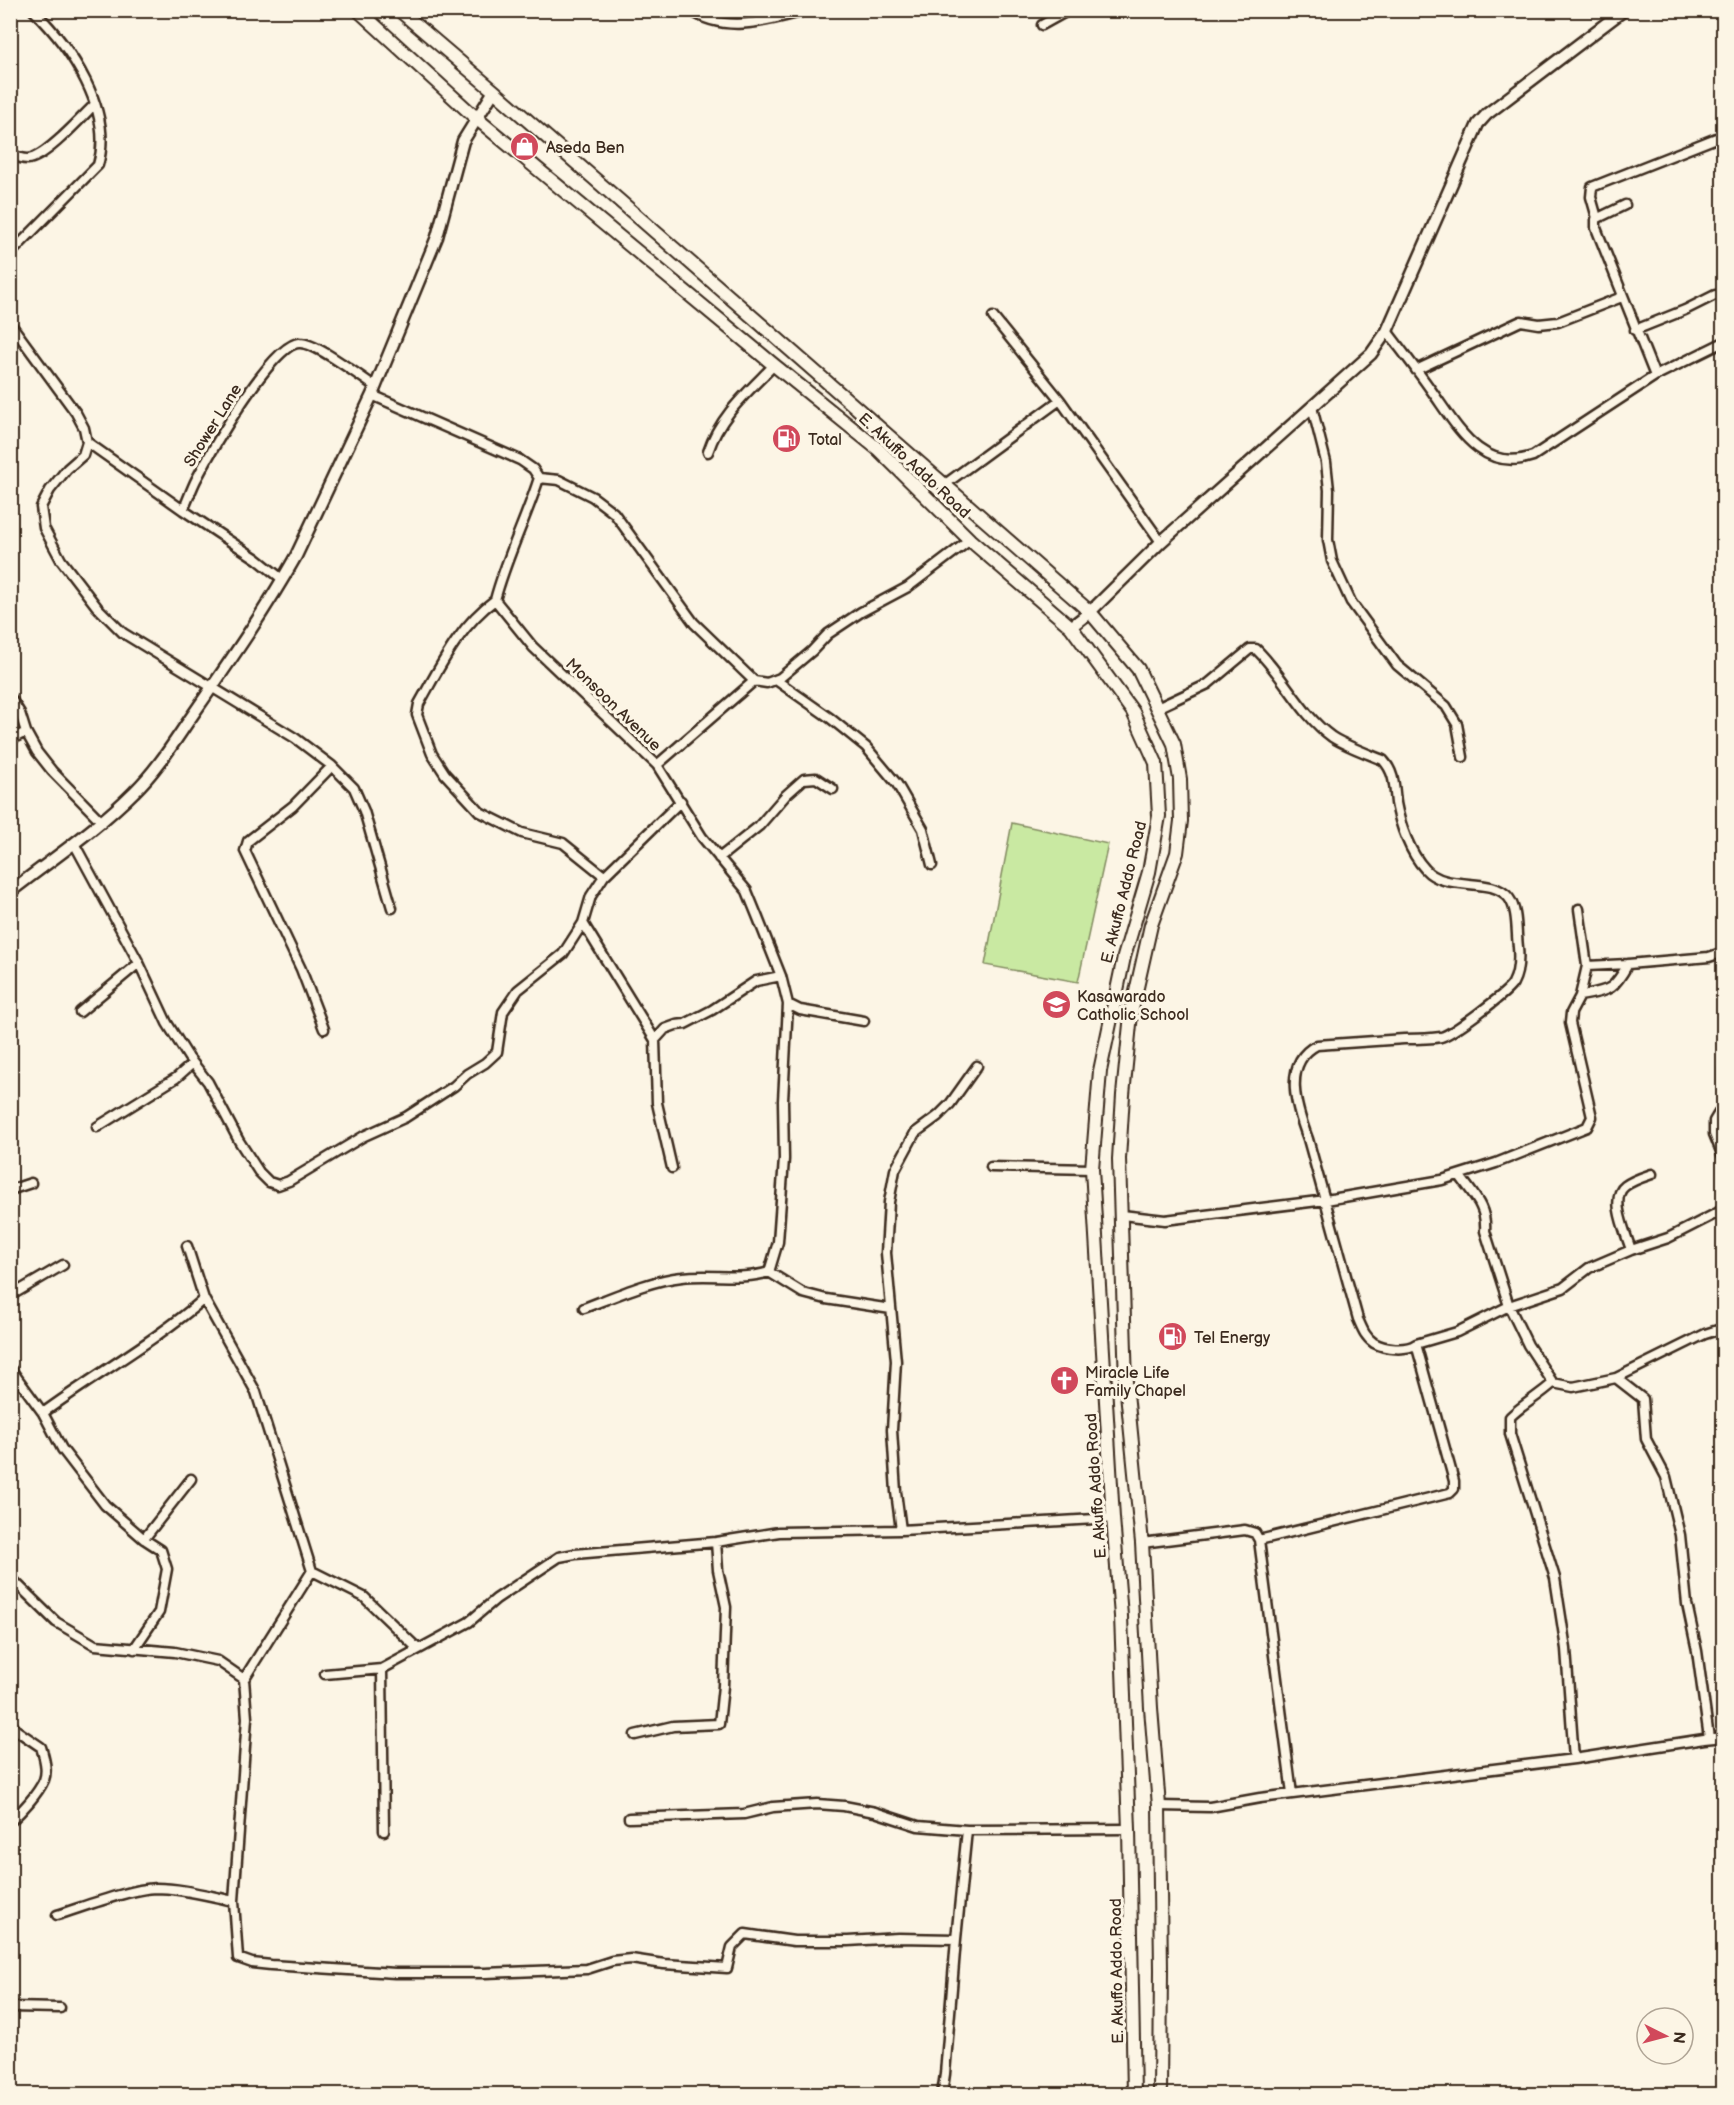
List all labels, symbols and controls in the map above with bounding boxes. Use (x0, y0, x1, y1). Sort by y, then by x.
shop icon: Aseda Ben (509, 131, 541, 163)
place label: Aseda Ben (546, 139, 625, 158)
street label: Shower Lane (180, 380, 247, 471)
street label: E. Akuffo Addo Road (854, 409, 974, 523)
fuel station icon: Total (771, 423, 803, 455)
place label: Total (808, 431, 842, 450)
street label: Monsoon Avenue (561, 655, 665, 756)
street label: E. Akuffo Addo Road (1098, 819, 1151, 965)
place label: Kasawarado Catholic School (1077, 988, 1189, 1025)
school or university icon: Kasawarado Catholic School (1040, 989, 1072, 1021)
fuel station icon: Tel Energy (1157, 1321, 1189, 1353)
place label: Tel Energy (1194, 1329, 1271, 1348)
place label: Miracle Life Family Chapel (1085, 1364, 1186, 1401)
church icon: Miracle Life Family Chapel (1048, 1365, 1080, 1397)
street label: E. Akuffo Addo Road (1082, 1413, 1111, 1559)
street label: E. Akuffo Addo Road (1107, 1898, 1128, 2044)
north arrow (1635, 2006, 1695, 2066)
text: N (1668, 2030, 1689, 2044)

